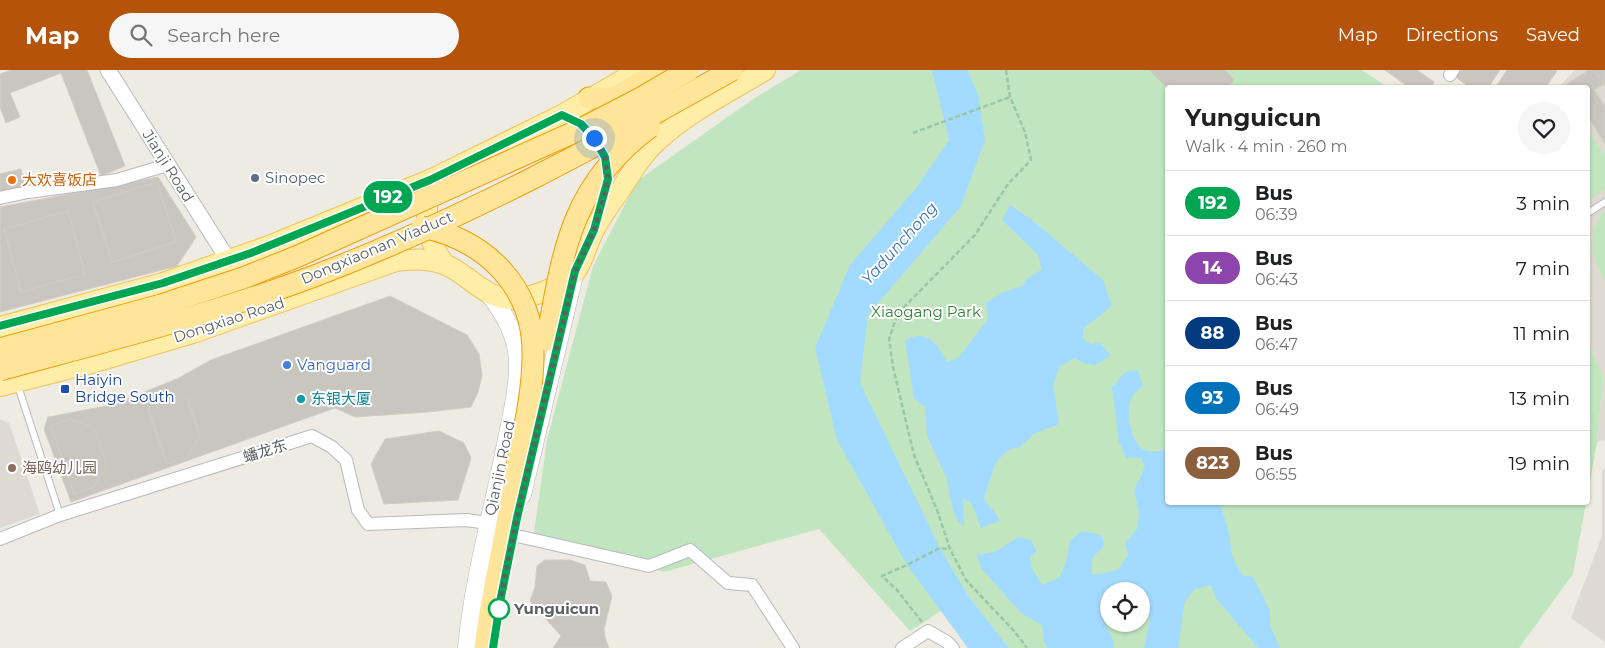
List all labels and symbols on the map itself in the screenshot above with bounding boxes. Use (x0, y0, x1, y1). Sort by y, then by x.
street label: Jianji Road (138, 125, 198, 205)
your location (582, 126, 607, 151)
place label: Sinopec (265, 168, 325, 187)
place label: 大欢喜饭店 (22, 170, 97, 189)
marker: Sinopec (249, 172, 261, 184)
marker: 大欢喜饭店 (6, 174, 18, 186)
line badge: 192 (359, 181, 417, 213)
water label: Yadunchong (857, 198, 941, 288)
street label: Dongxiaonan Viaduct (298, 207, 456, 288)
street label: Dongxiao Road (171, 293, 287, 346)
park label: Xiaogang Park (871, 302, 981, 321)
place label: Vanguard (297, 355, 371, 374)
marker: Vanguard (281, 359, 293, 371)
place label: Haiyin Bridge South (75, 370, 175, 406)
marker: Haiyin Bridge South (59, 383, 71, 395)
place label: 东银大厦 (311, 389, 371, 408)
marker: 东银大厦 (295, 393, 307, 405)
street label: Qianjin Road (480, 418, 519, 517)
street label: 蟠龙东 (241, 435, 289, 466)
place label: 海鸥幼儿园 (22, 458, 97, 477)
marker: 海鸥幼儿园 (6, 462, 18, 474)
marker: Yunguicun (488, 598, 510, 620)
place label: Yunguicun (513, 599, 599, 618)

